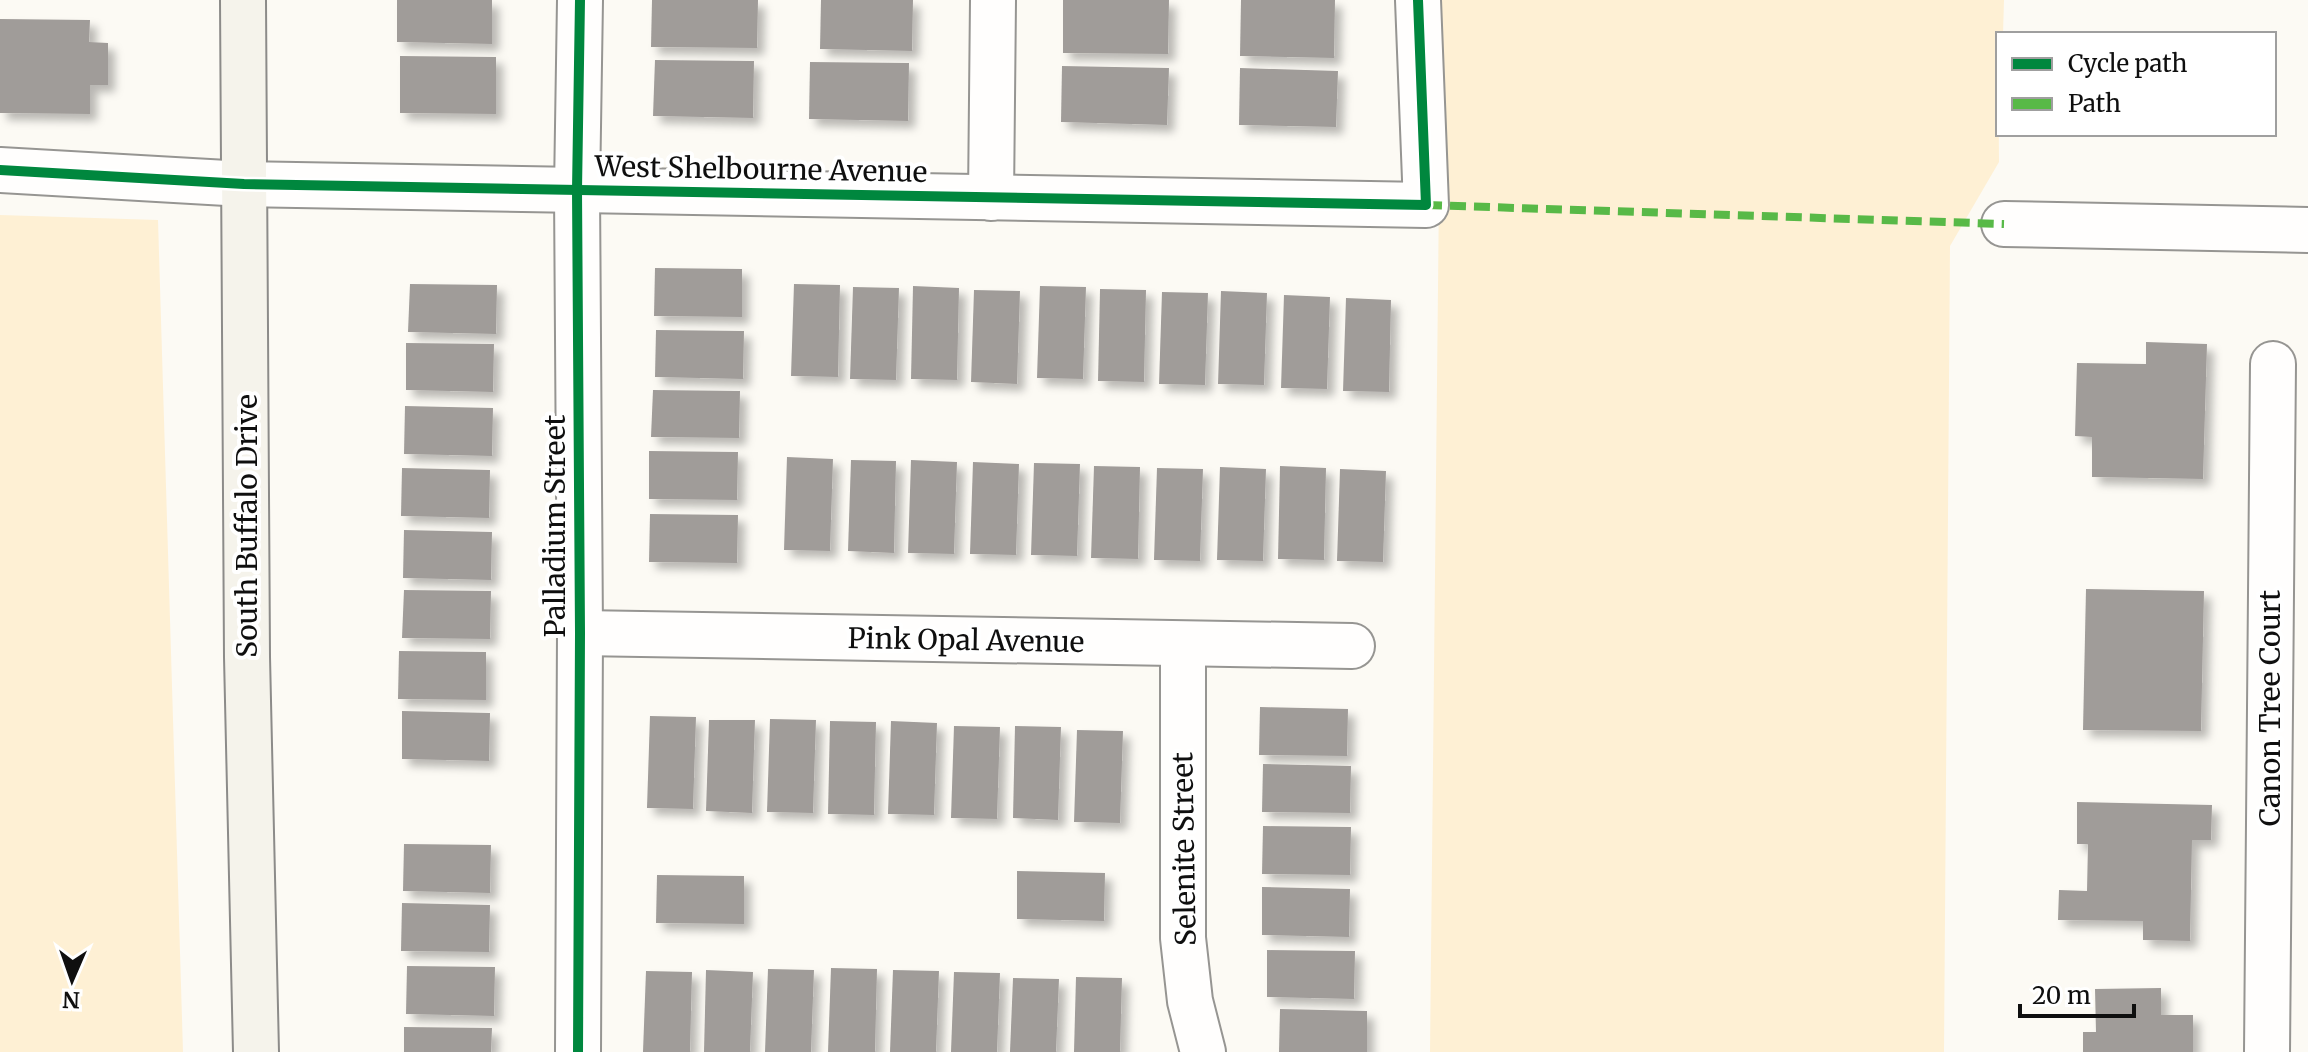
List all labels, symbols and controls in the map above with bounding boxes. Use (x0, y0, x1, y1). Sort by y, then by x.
legend (1996, 32, 2276, 136)
text: Cycle path (2068, 48, 2187, 79)
text: Path (2068, 88, 2121, 119)
street label: West Shelbourne Avenue (593, 148, 928, 190)
street label: South Buffalo Drive (229, 394, 265, 658)
street label: Palladium Street (537, 414, 573, 637)
street label: Canon Tree Court (2252, 590, 2288, 826)
street label: Pink Opal Avenue (847, 620, 1085, 660)
street label: Selenite Street (1164, 752, 1204, 946)
north arrow (32, 940, 112, 1020)
scale bar (2020, 968, 2134, 1018)
text: 20 m (2032, 980, 2091, 1011)
text: N (62, 986, 80, 1014)

